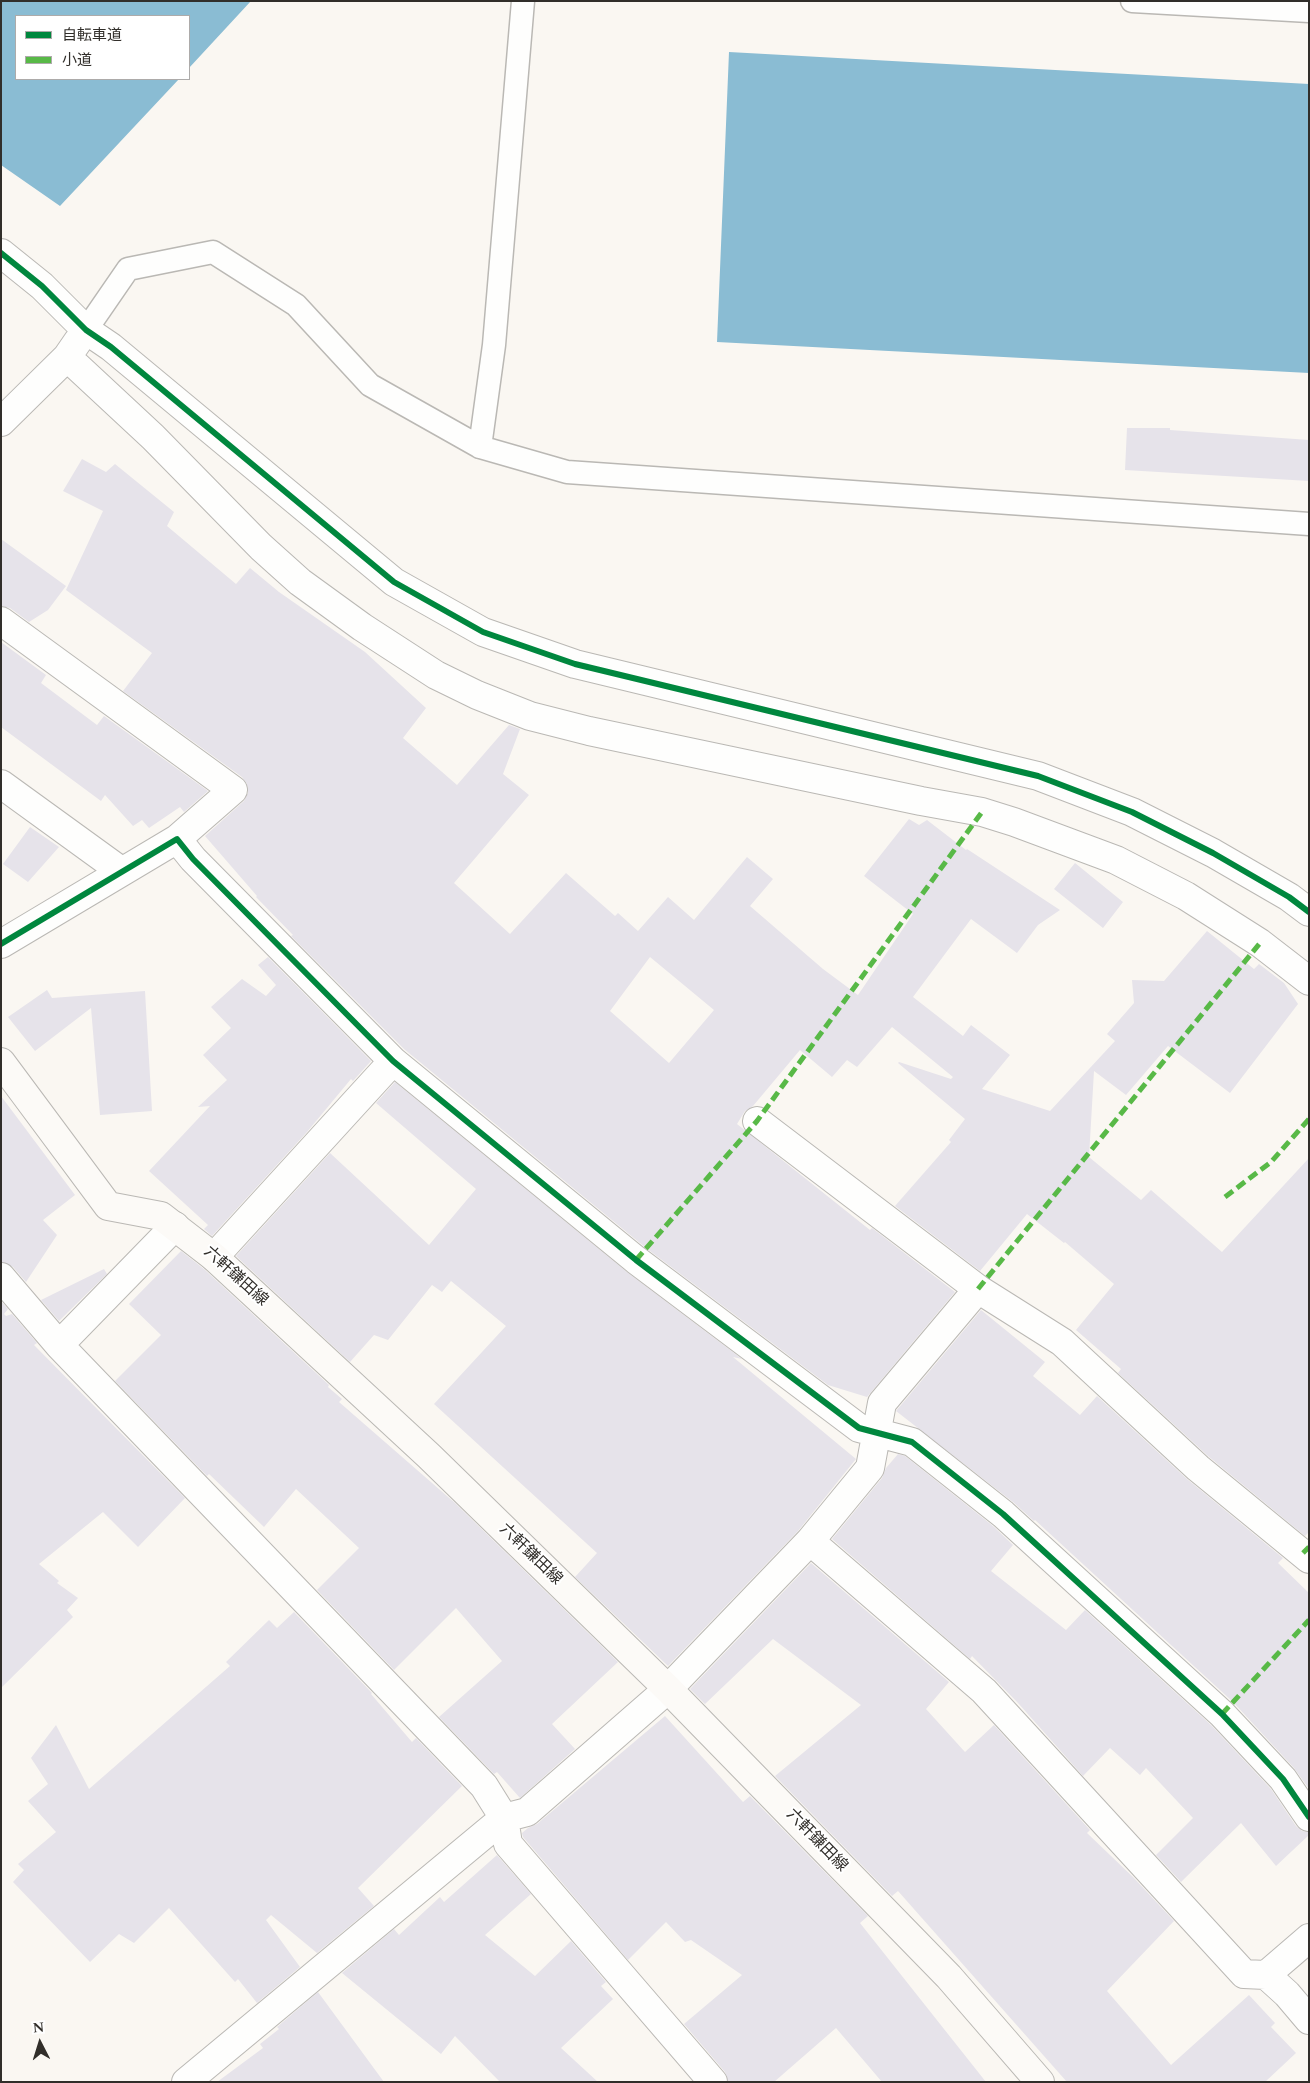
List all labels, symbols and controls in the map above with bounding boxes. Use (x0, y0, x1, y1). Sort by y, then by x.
legend (15, 15, 190, 80)
text: 自転車道 (62, 24, 122, 47)
text: 小道 (62, 49, 92, 72)
street label: 六軒鎌田線 (199, 1243, 271, 1311)
street label: 六軒鎌田線 (495, 1520, 565, 1590)
street label: 六軒鎌田線 (781, 1806, 851, 1876)
text: N (32, 2017, 45, 2039)
north arrow (15, 2018, 65, 2068)

